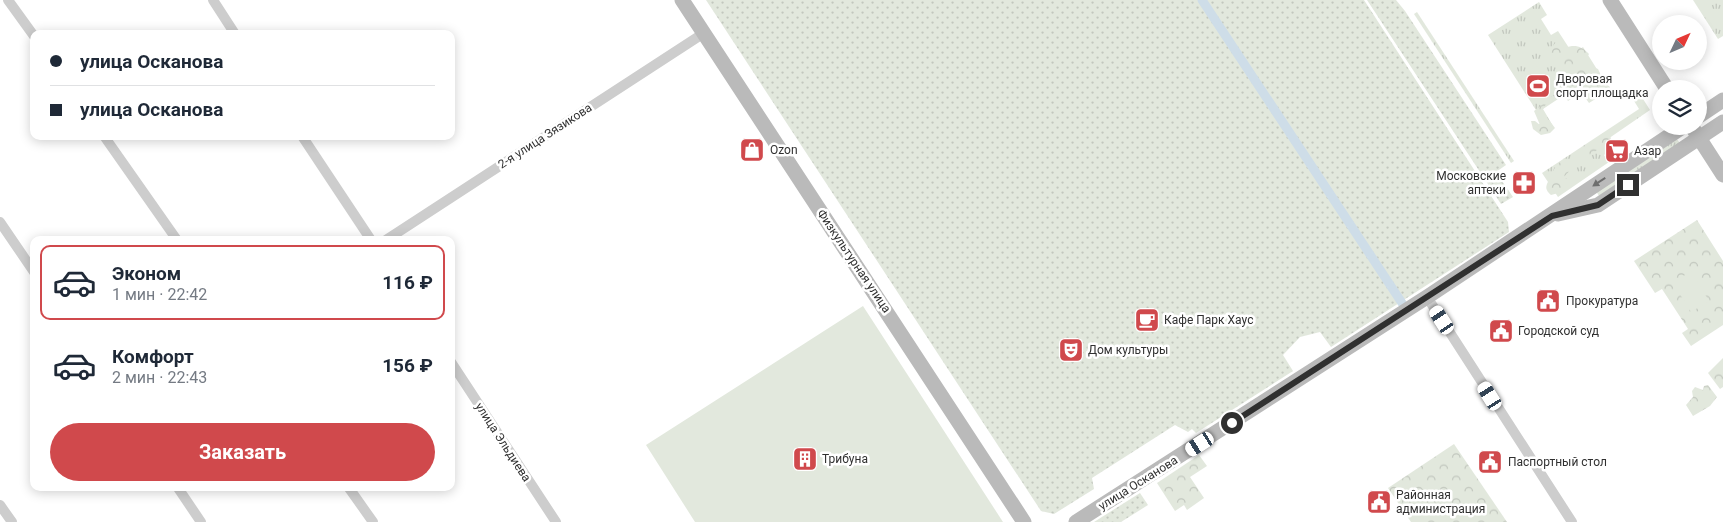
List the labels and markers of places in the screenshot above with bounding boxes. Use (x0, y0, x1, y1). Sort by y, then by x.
place label: Дворовая спорт площадка (1556, 72, 1649, 100)
sports icon: Дворовая спорт площадка (1525, 73, 1551, 99)
shop icon: Ozon (739, 137, 765, 163)
supermarket icon: Азар (1604, 138, 1630, 164)
place label: Ozon (770, 143, 798, 157)
place label: Азар (1634, 144, 1661, 158)
place label: Московские аптеки (1436, 169, 1506, 197)
pharmacy icon: Московские аптеки (1511, 170, 1537, 196)
public building icon: Прокуратура (1535, 288, 1561, 314)
place label: Прокуратура (1566, 294, 1638, 308)
cafe icon: Кафе Парк Хаус (1134, 307, 1160, 333)
place label: Кафе Парк Хаус (1164, 313, 1253, 327)
public building icon: Городской суд (1488, 318, 1514, 344)
place label: Городской суд (1518, 324, 1599, 338)
theatre icon: Дом культуры (1058, 337, 1084, 363)
place label: Дом культуры (1088, 343, 1168, 357)
building icon: Трибуна (792, 446, 818, 472)
public building icon: Паспортный стол (1477, 449, 1503, 475)
place label: Трибуна (822, 452, 868, 466)
place label: Паспортный стол (1508, 455, 1607, 469)
place label: Районная администрация (1396, 488, 1485, 516)
public building icon: Районная администрация (1366, 489, 1392, 515)

